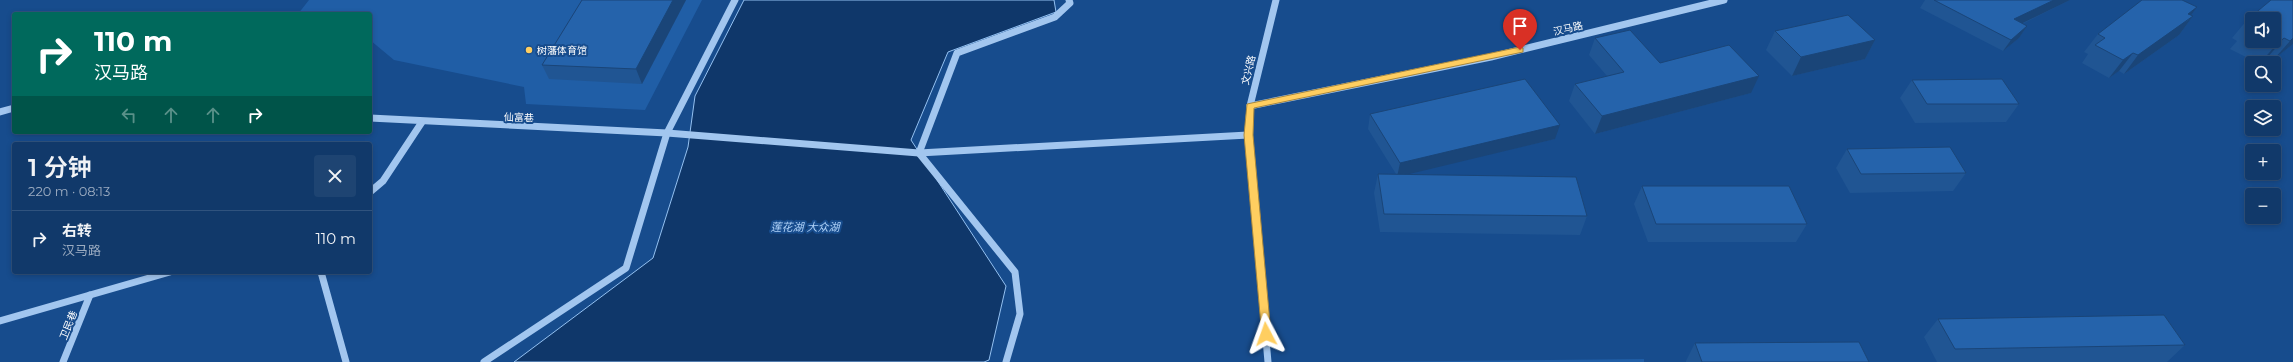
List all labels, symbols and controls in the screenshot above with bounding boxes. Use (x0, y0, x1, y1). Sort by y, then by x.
pin (1503, 9, 1537, 50)
map controls (2245, 12, 2281, 224)
button: sound (2245, 12, 2281, 48)
icon: arrive (1509, 15, 1531, 37)
street label: 汉马路 (1552, 19, 1584, 38)
text: 110 m (94, 24, 172, 58)
icon: right (28, 28, 80, 80)
place label: 树藩体育馆 (537, 44, 587, 57)
marker: 树藩体育馆 (524, 45, 534, 55)
street label: 文兴路 (1239, 54, 1258, 86)
button: search (2245, 56, 2281, 92)
text: 汉马路 (94, 62, 148, 84)
button: layers (2245, 100, 2281, 136)
icon: left (118, 104, 140, 126)
icon: ahead (160, 104, 182, 126)
icon: ahead (202, 104, 224, 126)
icon: right (244, 104, 266, 126)
street label: 仙富巷 (504, 110, 534, 125)
button: + (2245, 144, 2281, 180)
text: 1 分钟 (28, 153, 92, 182)
button: close (314, 155, 356, 197)
text: 220 m · 08:13 (28, 183, 110, 199)
button: − (2245, 188, 2281, 224)
water label: 莲花湖 大众湖 (771, 220, 841, 234)
text: 右转 (62, 221, 92, 240)
icon: right (28, 228, 50, 250)
text: 110 m (315, 229, 356, 248)
text: 汉马路 (62, 242, 101, 258)
street label: 卫民巷 (57, 309, 80, 342)
position arrow (1245, 313, 1287, 355)

